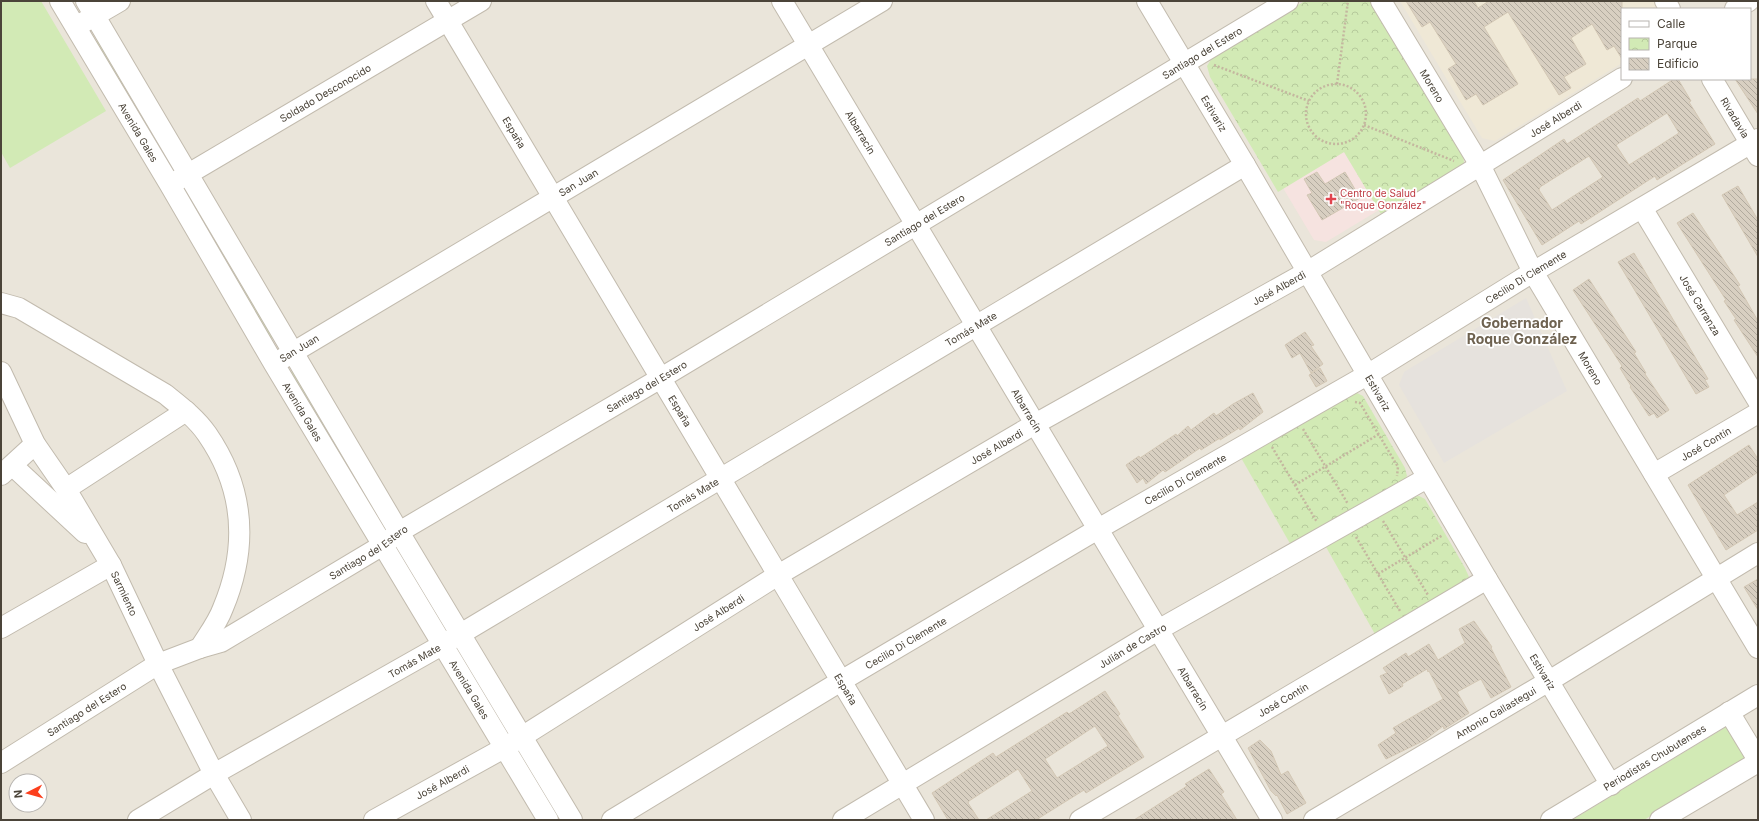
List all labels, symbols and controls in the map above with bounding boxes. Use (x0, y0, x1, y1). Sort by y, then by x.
legend (1621, 8, 1751, 80)
text: Calle (1657, 16, 1685, 31)
street label: Santiago del Estero (1160, 24, 1244, 81)
text: Parque (1657, 36, 1697, 51)
text: Edificio (1657, 56, 1699, 71)
street label: Soldado Desconocido (277, 61, 373, 125)
street label: Moreno (1418, 67, 1447, 104)
street label: Estivariz (1199, 93, 1230, 134)
street label: Rivadavia (1718, 95, 1752, 140)
street label: José Alberdi (1527, 98, 1584, 140)
street label: Avenida Gales (116, 100, 161, 164)
street label: Albarracín (843, 108, 878, 156)
street label: España (500, 114, 528, 150)
street label: San Juan (556, 166, 600, 199)
place label: Centro de Salud "Roque González" (1340, 187, 1426, 211)
street label: Santiago del Estero (882, 191, 967, 248)
marker: Centro de Salud "Roque González" (1325, 193, 1337, 205)
street label: Cecilio Di Clemente (1483, 248, 1568, 306)
street label: José Alberdi (1250, 268, 1308, 307)
street label: José Carranza (1677, 272, 1723, 338)
street label: Tomás Mate (943, 309, 999, 349)
district label: Gobernador Roque González (1467, 314, 1577, 347)
street label: San Juan (277, 332, 321, 364)
street label: Moreno (1576, 349, 1605, 387)
street label: Santiago del Estero (604, 358, 689, 415)
street label: Estivariz (1363, 373, 1393, 413)
street label: Avenida Gales (280, 380, 325, 443)
street label: Albarracín (1009, 386, 1045, 434)
street label: España (666, 393, 694, 429)
street label: José Contín (1678, 424, 1733, 463)
street label: José Alberdi (968, 427, 1025, 467)
street label: Cecilio Di Clemente (1142, 451, 1229, 507)
street label: Tomás Mate (665, 475, 721, 515)
street label: Santiago del Estero (327, 522, 410, 582)
street label: Sarmiento (109, 569, 140, 618)
street label: José Alberdi (690, 592, 746, 634)
street label: Cecilio Di Clemente (863, 614, 949, 671)
street label: Julián de Castro (1096, 621, 1168, 670)
street label: Tomás Mate (386, 641, 443, 680)
street label: Estivariz (1527, 652, 1558, 692)
street label: Avenida Gales (447, 658, 492, 721)
street label: Albarracín (1176, 664, 1211, 712)
street label: España (832, 671, 860, 707)
street label: Santiago del Estero (45, 680, 128, 739)
street label: José Contín (1256, 680, 1311, 719)
street label: Antonio Gallastegui (1453, 684, 1538, 741)
street label: Periodistas Chubutenses (1601, 722, 1708, 793)
street label: José Alberdi (413, 763, 471, 802)
north arrow (8, 773, 48, 813)
text: N (11, 789, 25, 799)

